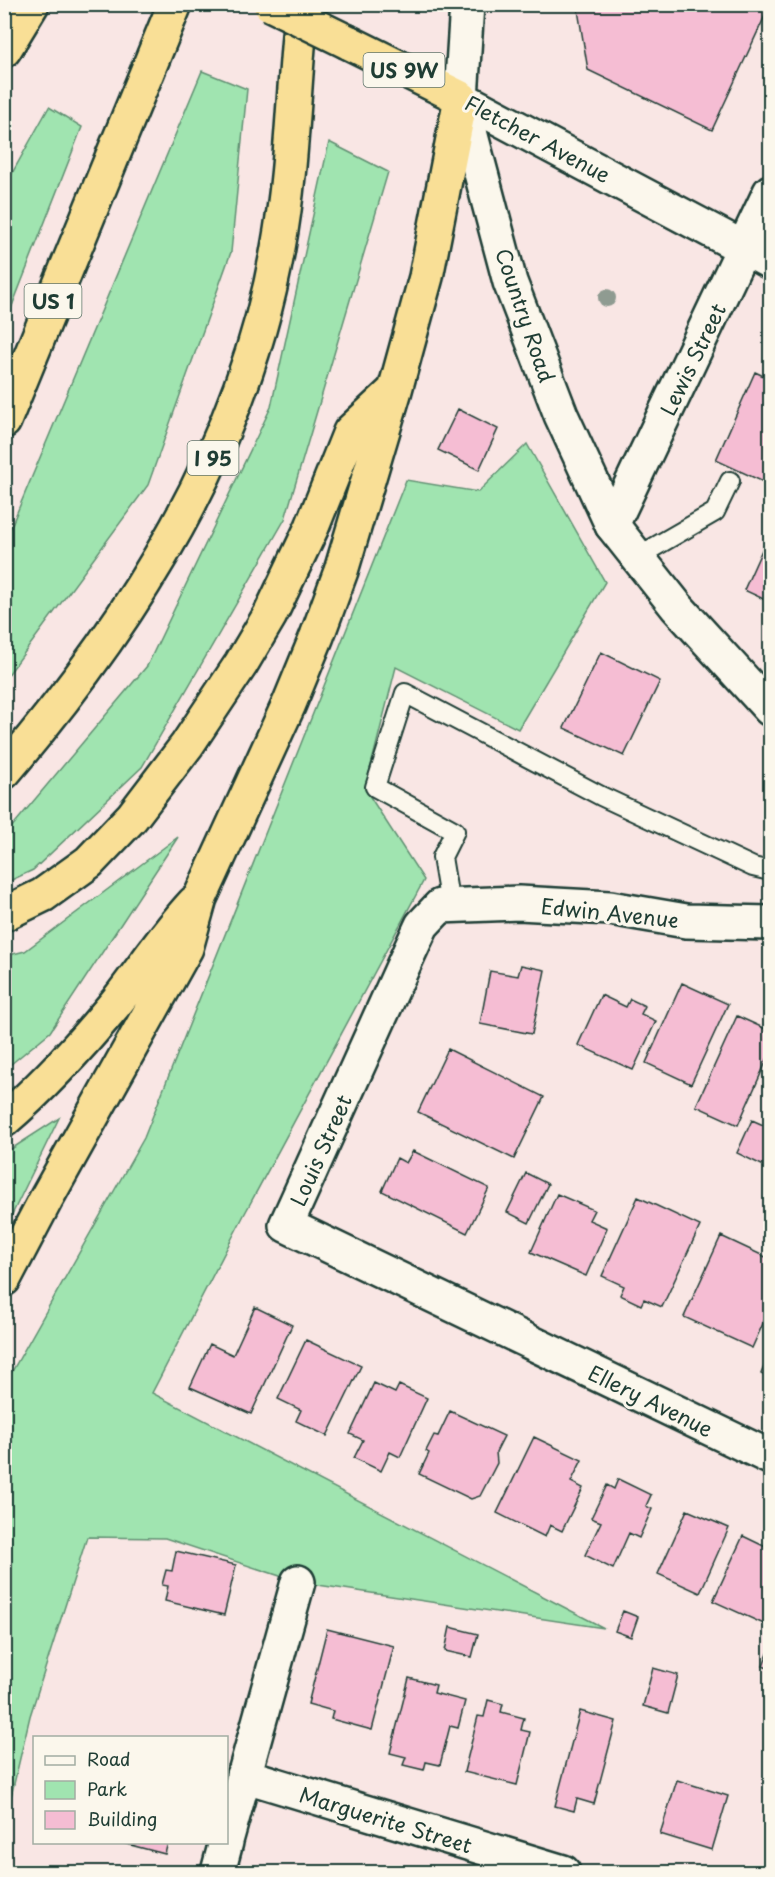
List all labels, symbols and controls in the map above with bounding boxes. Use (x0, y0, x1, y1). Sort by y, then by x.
road number: US 9W (364, 53, 444, 87)
street label: Fletcher Avenue (459, 86, 617, 190)
street label: Country Road (488, 244, 564, 386)
road number: US 1 (25, 284, 82, 318)
street label: Lewis Street (651, 297, 733, 421)
road number: I 95 (188, 441, 238, 475)
street label: Edwin Avenue (540, 889, 680, 935)
street label: Louis Street (281, 1089, 359, 1211)
street label: Ellery Avenue (583, 1356, 719, 1444)
legend (33, 1736, 228, 1844)
text: Road (87, 1745, 131, 1772)
text: Park (87, 1775, 127, 1802)
street label: Marguerite Street (296, 1778, 476, 1860)
text: Building (87, 1805, 157, 1832)

